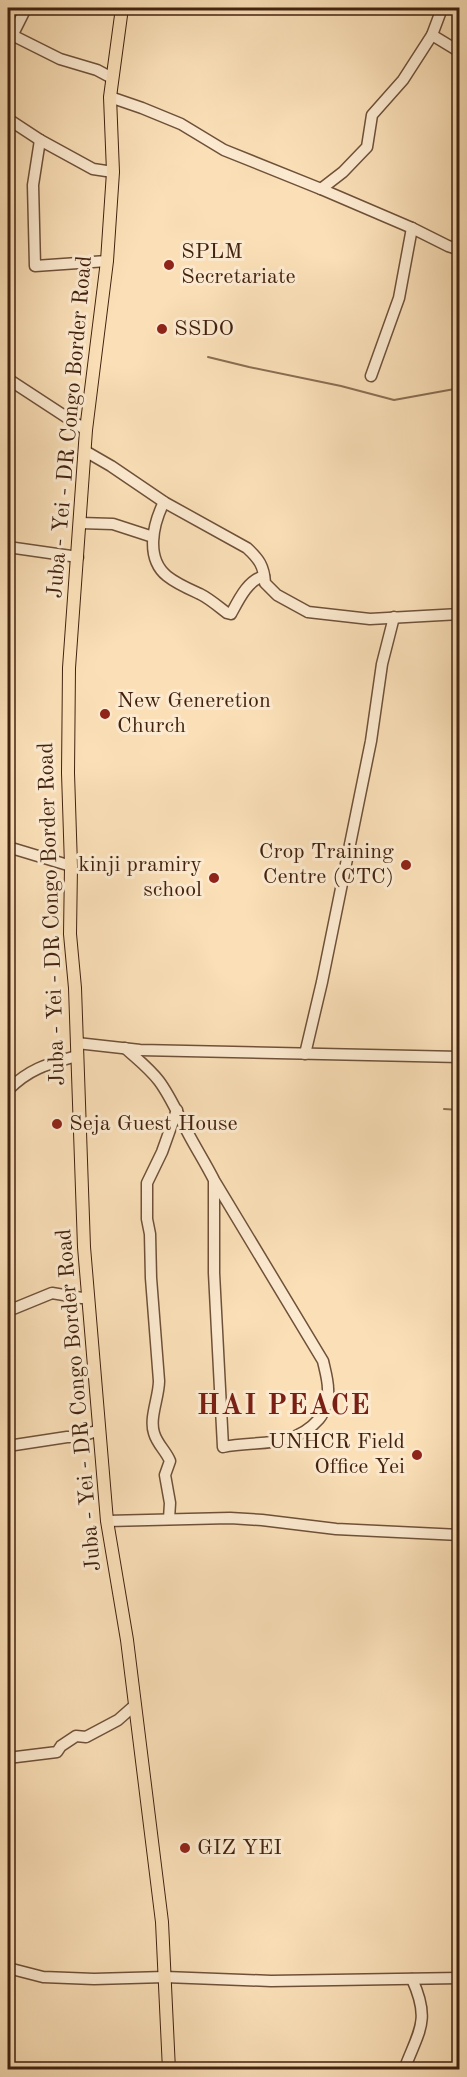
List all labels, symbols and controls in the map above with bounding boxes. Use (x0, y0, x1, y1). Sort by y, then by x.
place label: SPLM Secretariate (181, 241, 296, 288)
street label: Juba - Yei - DR Congo Border Road (44, 255, 96, 599)
marker: SPLM Secretariate (162, 258, 176, 272)
place label: SSDO (174, 318, 234, 340)
marker: SSDO (155, 322, 169, 336)
place label: New Generetion Church (117, 690, 271, 737)
marker: New Generetion Church (98, 707, 112, 721)
street label: Juba - Yei - DR Congo Border Road (35, 742, 69, 1086)
place label: Crop Training Centre (CTC) (259, 841, 394, 888)
place label: kinji pramiry school (78, 854, 202, 901)
marker: Crop Training Centre (CTC) (399, 858, 413, 872)
marker: kinji pramiry school (207, 871, 221, 885)
place label: Seja Guest House (69, 1113, 238, 1135)
marker: Seja Guest House (50, 1117, 64, 1131)
street label: Juba - Yei - DR Congo Border Road (53, 1228, 105, 1572)
district label: HAI PEACE (197, 1393, 371, 1421)
place label: UNHCR Field Office Yei (269, 1431, 405, 1478)
marker: UNHCR Field Office Yei (410, 1448, 424, 1462)
place label: GIZ YEI (197, 1837, 282, 1859)
marker: GIZ YEI (178, 1841, 192, 1855)

